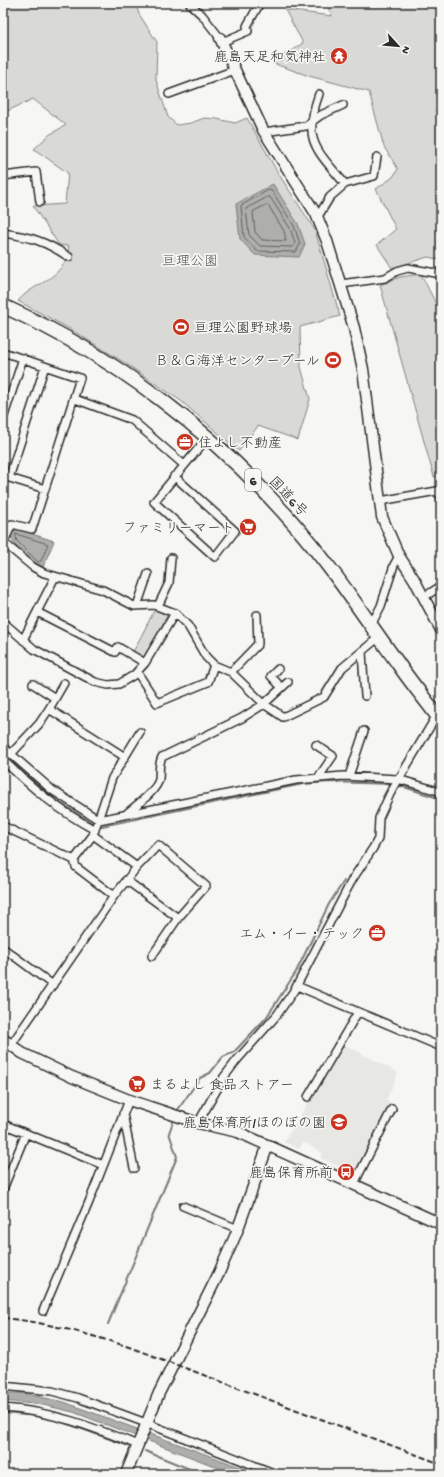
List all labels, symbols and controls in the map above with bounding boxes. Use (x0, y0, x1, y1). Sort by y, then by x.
north arrow (378, 26, 418, 66)
text: N (398, 44, 412, 56)
temple icon: 鹿島天足和気神社 (329, 46, 349, 66)
place label: 鹿島天足和気神社 (214, 50, 326, 67)
park label: 亘理公園 (162, 254, 218, 271)
sports icon: 亘理公園野球場 (171, 317, 191, 337)
place label: 亘理公園野球場 (194, 321, 292, 338)
sports icon: Ｂ＆Ｇ海洋センタープール (323, 350, 343, 370)
place label: Ｂ＆Ｇ海洋センタープール (155, 354, 320, 371)
office icon: 住よし不動産 (175, 432, 195, 452)
place label: 住よし不動産 (198, 436, 282, 453)
road number: 6 (245, 469, 261, 491)
street label: 国道6号 (264, 474, 310, 521)
supermarket icon: ファミリーマート (238, 517, 258, 537)
place label: ファミリーマート (123, 521, 235, 538)
office icon: エム・イー・テック (367, 923, 387, 943)
place label: エム・イー・テック (239, 927, 364, 944)
supermarket icon: まるよし 食品ストアー (127, 1074, 147, 1094)
place label: まるよし 食品ストアー (150, 1078, 294, 1095)
school or university icon: 鹿島保育所/ほのぼの園 (329, 1112, 349, 1132)
place label: 鹿島保育所/ほのぼの園 (183, 1116, 326, 1133)
bus stop icon: 鹿島保育所前 (336, 1162, 356, 1182)
place label: 鹿島保育所前 (249, 1166, 333, 1183)

